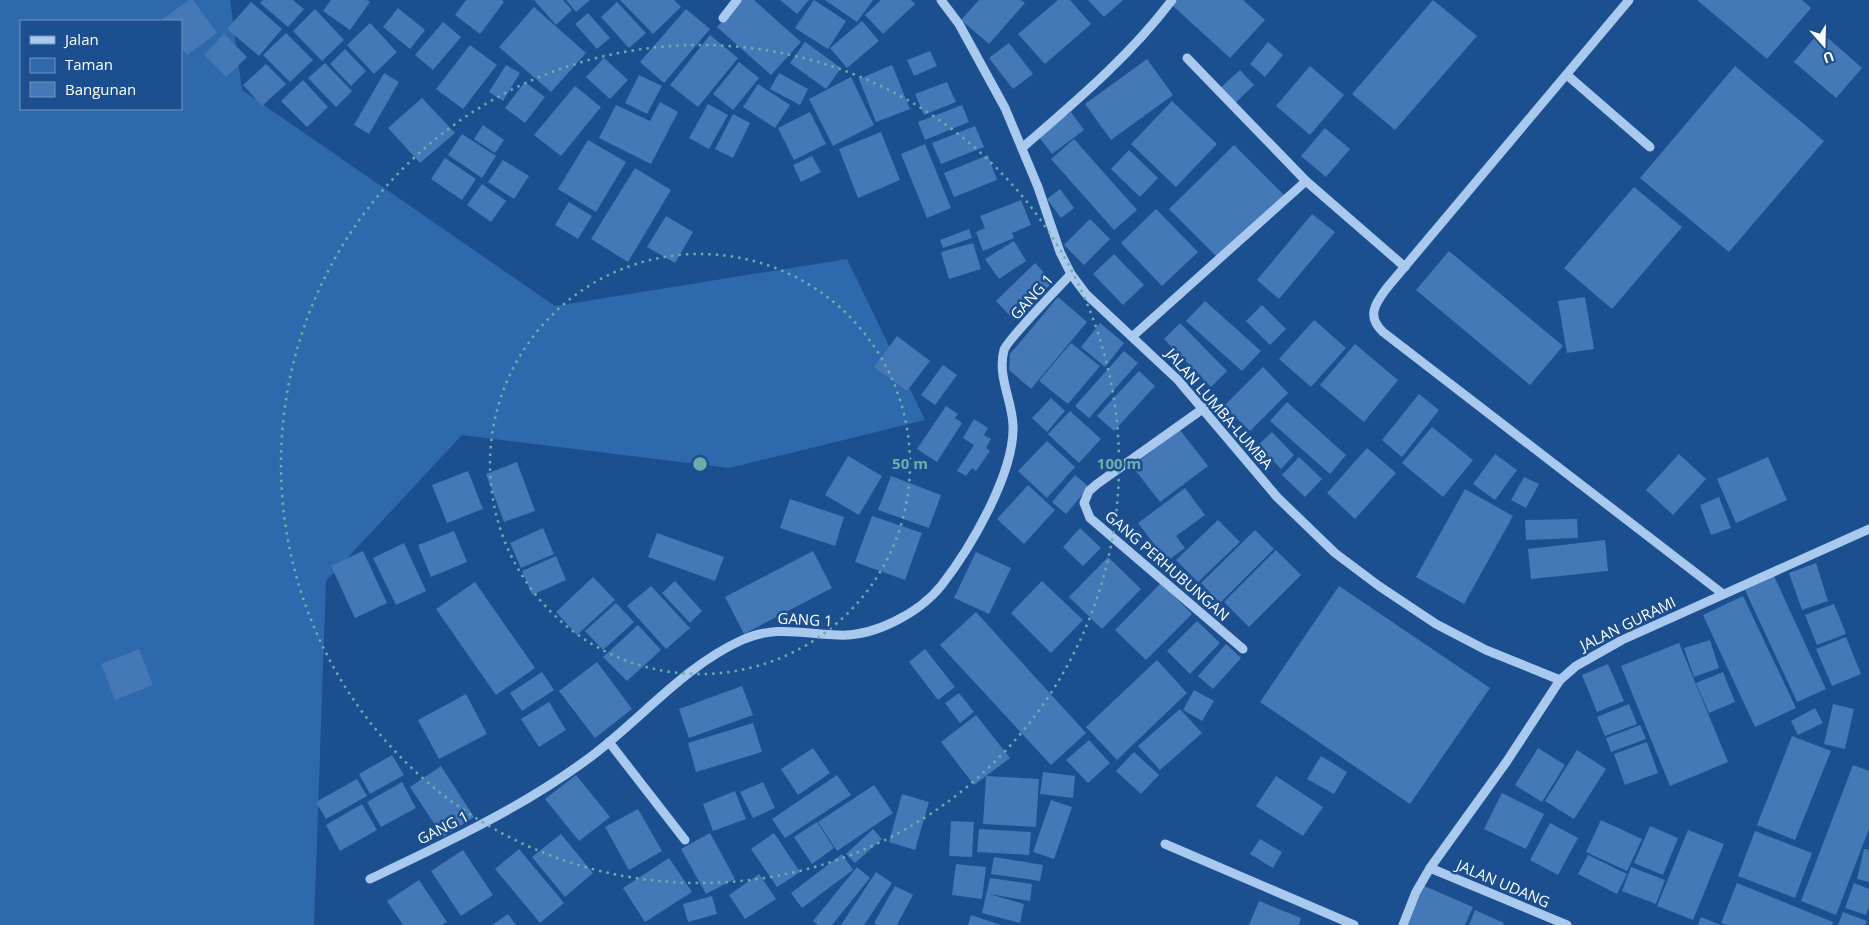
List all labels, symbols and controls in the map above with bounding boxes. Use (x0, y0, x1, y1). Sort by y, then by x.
legend (20, 20, 182, 110)
north arrow (1799, 20, 1849, 70)
text: Jalan (63, 29, 99, 49)
text: U (1820, 47, 1837, 68)
text: Taman (65, 54, 113, 74)
text: Bangunan (65, 79, 136, 99)
street label: GANG 1 (1005, 269, 1057, 323)
street label: JALAN LUMBA-LUMBA (1160, 342, 1278, 473)
text: 50 m (892, 453, 928, 473)
text: 100 m (1097, 453, 1141, 473)
centre of rings (691, 455, 709, 473)
street label: GANG PERHUBUNGAN (1101, 506, 1234, 625)
street label: JALAN GURAMI (1575, 591, 1679, 656)
street label: GANG 1 (777, 608, 833, 630)
street label: GANG 1 (413, 806, 472, 849)
street label: JALAN UDANG (1452, 854, 1553, 912)

